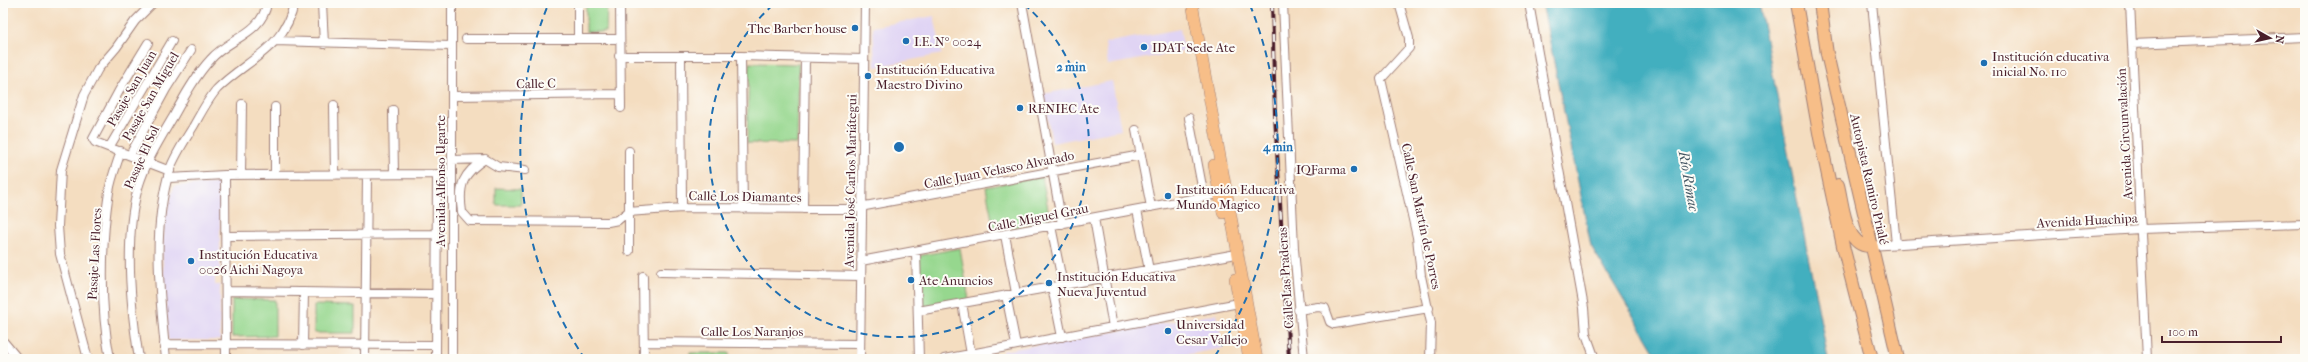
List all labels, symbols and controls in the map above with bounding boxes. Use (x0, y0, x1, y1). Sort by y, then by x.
north arrow (2250, 18, 2290, 58)
place label: The Barber house (748, 21, 848, 36)
marker: The Barber house (850, 23, 860, 33)
place label: I.E. N° 0024 (914, 34, 981, 49)
text: N (2272, 34, 2286, 45)
marker: I.E. N° 0024 (901, 36, 911, 46)
place label: IDAT Sede Ate (1152, 40, 1236, 55)
marker: IDAT Sede Ate (1139, 42, 1149, 52)
street label: Pasaje San Juan (104, 47, 160, 129)
street label: Pasaje San Miguel (119, 49, 182, 143)
place label: Institución educativa inicial No. 110 (1992, 49, 2110, 79)
marker: Institución educativa inicial No. 110 (1979, 58, 1989, 68)
text: 2 min (1056, 60, 1087, 74)
place label: Institución Educativa Maestro Divino (876, 62, 996, 92)
street label: Avenida Circunvalación (2114, 67, 2135, 201)
marker: Institución Educativa Maestro Divino (863, 71, 873, 81)
street label: Calle C (516, 76, 556, 91)
street label: Avenida José Carlos Mariátegui (841, 94, 860, 269)
place label: RENIEC Ate (1028, 101, 1100, 116)
marker: RENIEC Ate (1015, 103, 1025, 113)
street label: Autopista Ramiro Prialé (1847, 111, 1892, 247)
street label: Avenida Alfonso Ugarte (433, 114, 448, 248)
street label: Pasaje El Sol (121, 123, 162, 191)
centre of rings (892, 140, 906, 154)
text: 4 min (1262, 140, 1294, 155)
street label: Calle San Martín de Porres (1399, 142, 1444, 291)
street label: Calle Juan Velasco Alvarado (923, 147, 1076, 191)
water label: Río Rímac (1675, 149, 1702, 213)
place label: IQFarma (1296, 162, 1347, 177)
marker: IQFarma (1349, 164, 1359, 174)
place label: Institución Educativa Mundo Magico (1176, 182, 1296, 212)
street label: Calle Los Diamantes (688, 188, 802, 205)
marker: Institución Educativa Mundo Magico (1163, 191, 1173, 201)
street label: Calle Miguel Grau (987, 200, 1090, 235)
street label: Pasaje Las Flores (85, 207, 104, 301)
street label: Avenida Huachipa (2035, 210, 2139, 231)
street label: Calle Las Praderas (1274, 226, 1297, 329)
place label: Institución Educativa 0026 Aichi Nagoya (199, 247, 319, 277)
marker: Institución Educativa 0026 Aichi Nagoya (186, 256, 196, 266)
place label: Institución Educativa Nueva Juventud (1057, 269, 1177, 299)
place label: Ate Anuncios (918, 273, 993, 288)
marker: Ate Anuncios (906, 275, 916, 285)
marker: Institución Educativa Nueva Juventud (1044, 278, 1054, 288)
place label: Universidad Cesar Vallejo (1176, 317, 1248, 347)
scale bar (2162, 318, 2281, 344)
street label: Calle Los Naranjos (701, 324, 803, 339)
text: 100 m (2168, 325, 2198, 339)
marker: Universidad Cesar Vallejo (1163, 326, 1173, 336)

